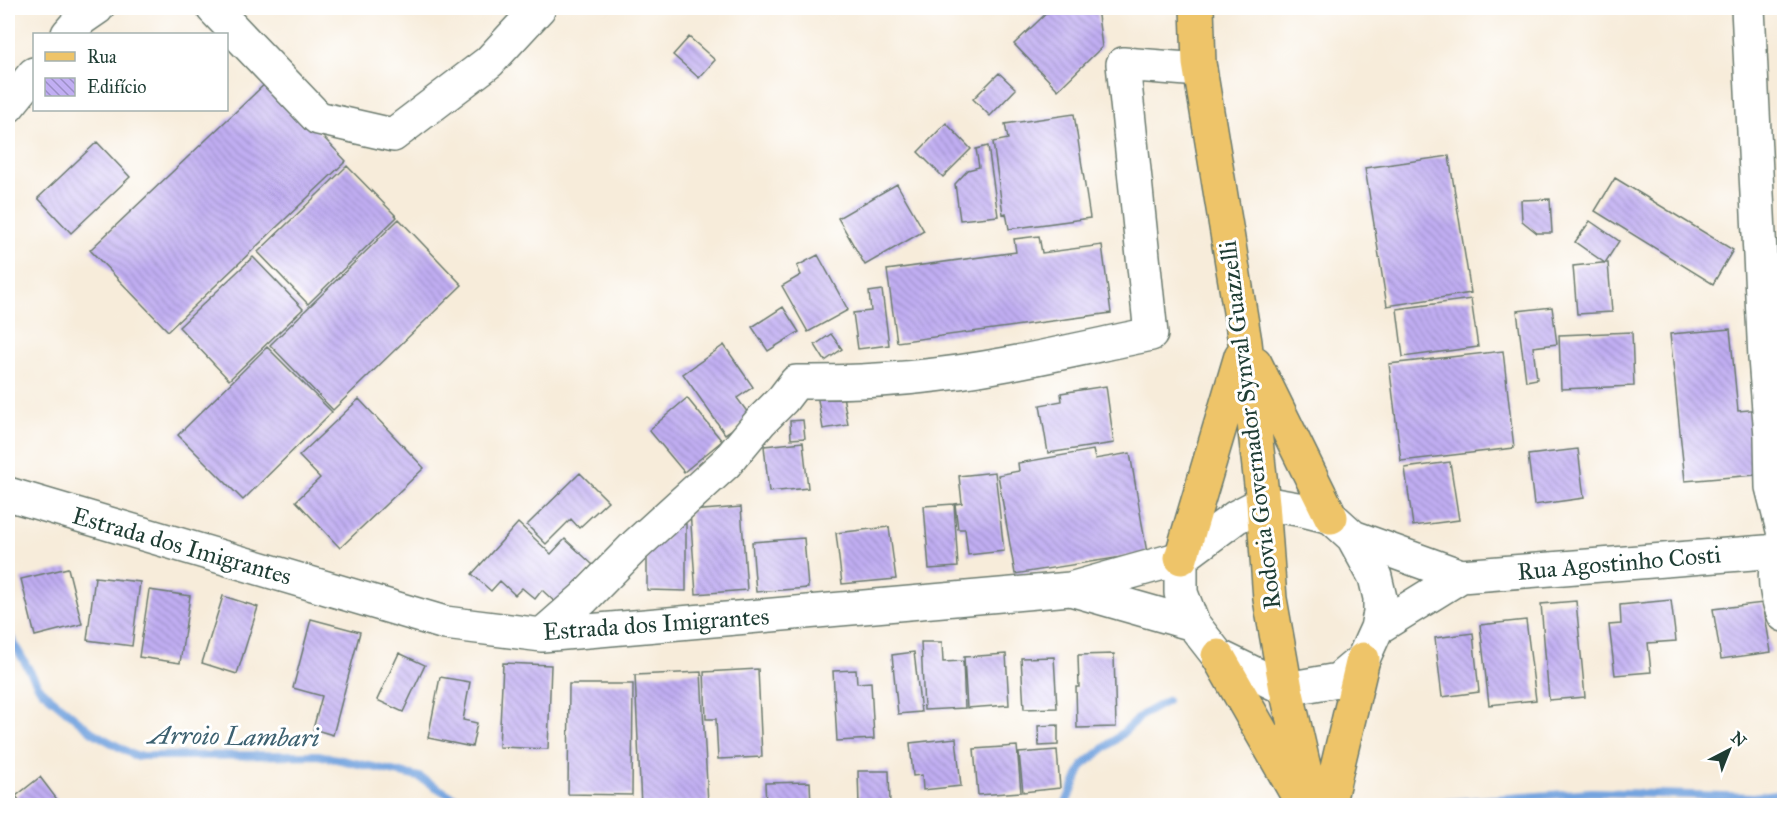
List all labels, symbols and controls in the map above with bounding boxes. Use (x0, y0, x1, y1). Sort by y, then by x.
legend (33, 33, 228, 111)
text: Rua (87, 46, 117, 68)
text: Edifício (87, 76, 146, 98)
street label: Rodovia Governador Synval Guazzelli (1212, 239, 1287, 611)
street label: Estrada dos Imigrantes (69, 500, 295, 592)
street label: Rua Agostinho Costi (1516, 539, 1723, 587)
street label: Estrada dos Imigrantes (542, 601, 770, 647)
water label: Arroio Lambari (145, 718, 320, 753)
north arrow (1699, 720, 1759, 780)
text: N (1727, 728, 1750, 751)

